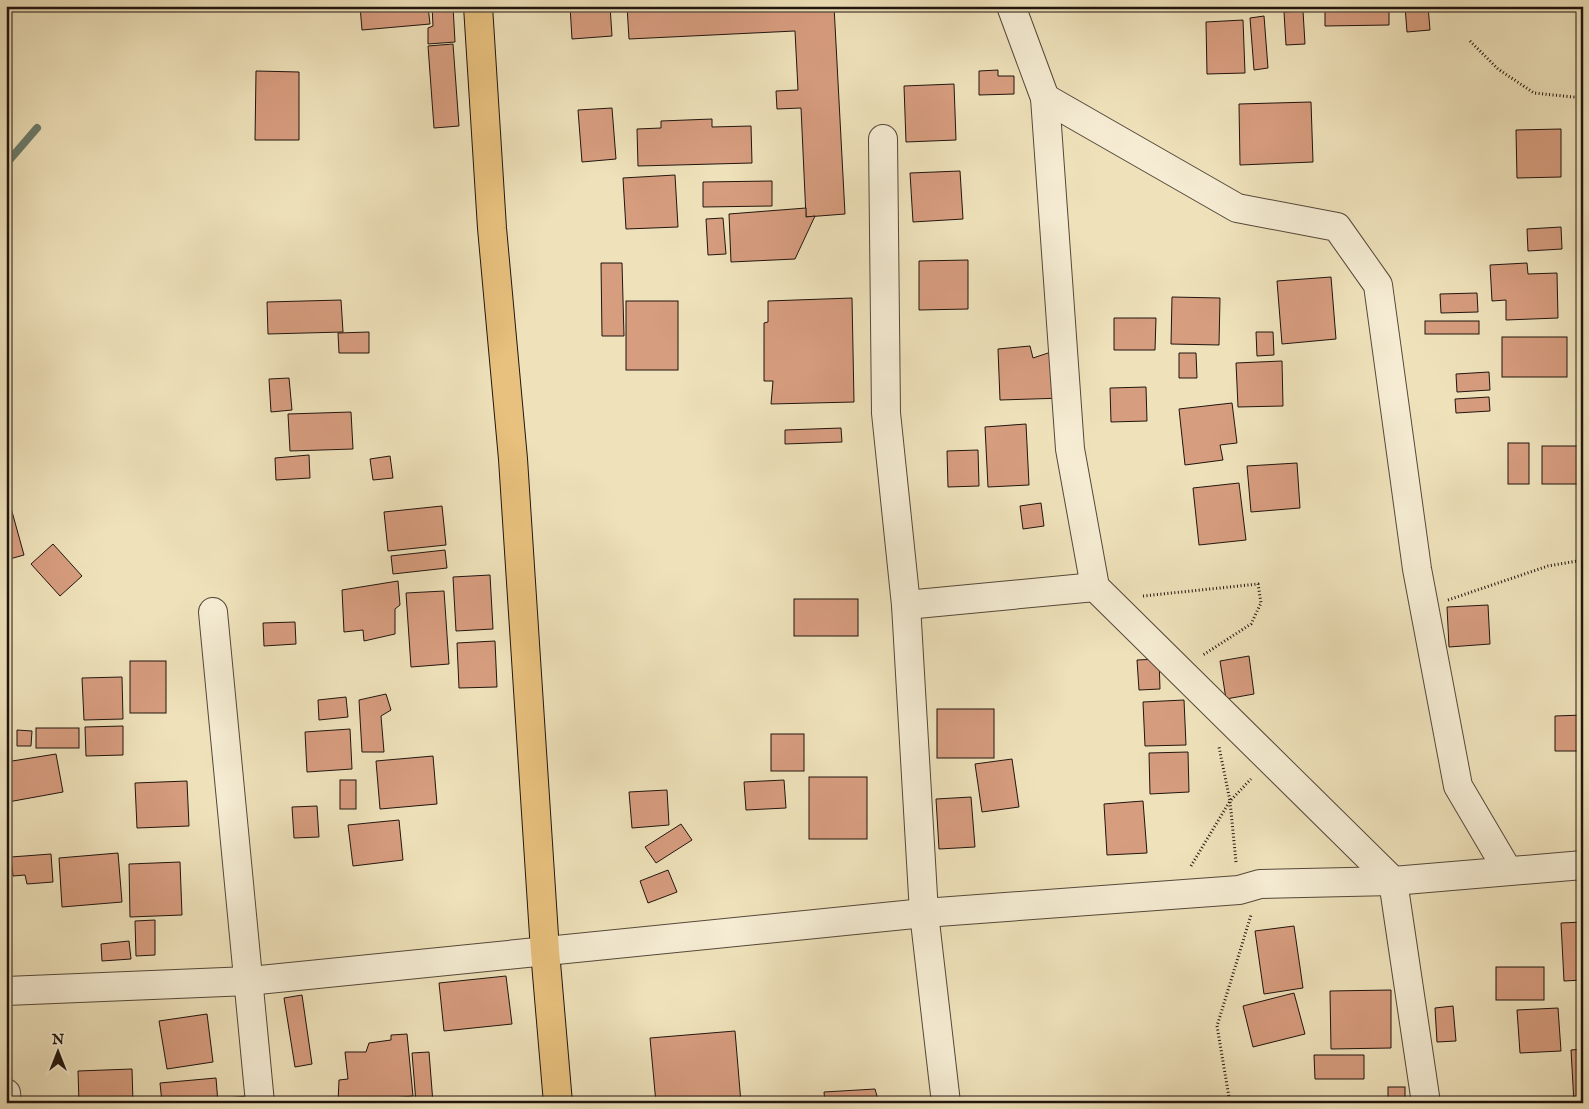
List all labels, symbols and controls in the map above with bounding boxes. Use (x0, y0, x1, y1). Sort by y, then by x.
north arrow (32, 1026, 82, 1076)
text: N (51, 1031, 64, 1049)

